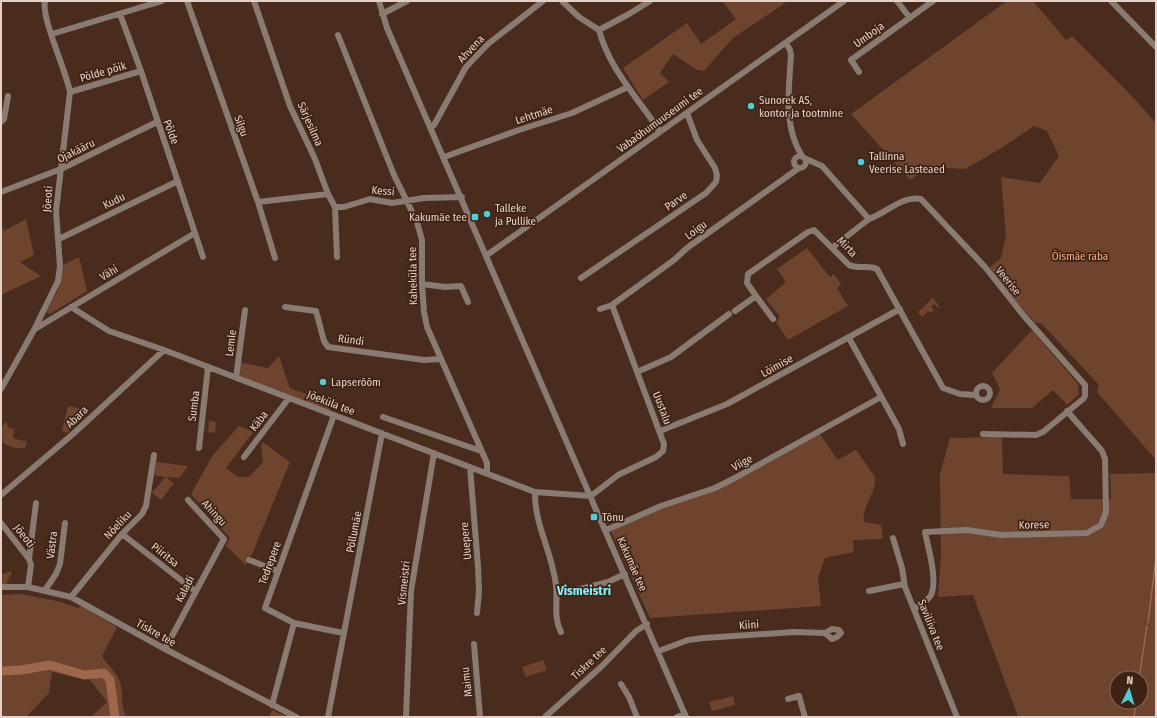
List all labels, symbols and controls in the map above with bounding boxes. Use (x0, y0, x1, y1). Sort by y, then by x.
street label: Umboja (851, 20, 887, 50)
street label: Ahvena (455, 33, 487, 65)
street label: Põlde põik (78, 59, 128, 85)
street label: Vabaõhumuuseumi tee (615, 84, 705, 156)
place label: Sunorek AS, kontor ja tootmine (759, 94, 843, 120)
street label: Särjesilma (295, 100, 325, 148)
marker: Sunorek AS, kontor ja tootmine (746, 101, 756, 111)
street label: Lehtmäe (514, 103, 554, 127)
street label: Silgu (231, 113, 251, 139)
street label: Põlde (161, 118, 181, 146)
street label: Ojakääru (55, 136, 97, 166)
place label: Tallinna Veerise Lasteaed (869, 150, 945, 176)
marker: Tallinna Veerise Lasteaed (856, 157, 866, 167)
street label: Kessi (371, 184, 395, 199)
street label: Jõeoti (41, 185, 55, 213)
street label: Parve (662, 189, 690, 213)
street label: Kudu (101, 190, 127, 212)
place label: Talleke ja Pullike (494, 202, 536, 228)
marker: Talleke ja Pullike (482, 209, 492, 219)
place label: Kakumäe tee (409, 211, 467, 224)
marker: Kakumäe tee (470, 212, 480, 222)
street label: Loigu (682, 218, 710, 242)
street label: Mirta (834, 234, 860, 260)
street label: Kaheküla tee (406, 247, 420, 305)
park label: Õismäe raba (1052, 250, 1108, 263)
street label: Vähi (97, 262, 121, 283)
street label: Veerise (993, 264, 1023, 298)
street label: Lemle (223, 329, 239, 357)
street label: Ründi (337, 332, 365, 348)
street label: Lõimise (759, 352, 795, 380)
place label: Lapserõõm (331, 376, 381, 389)
marker: Lapserõõm (318, 377, 328, 387)
street label: Jõeküla tee (305, 388, 357, 418)
street label: Sumba (186, 390, 202, 422)
street label: Uustalu (650, 390, 674, 426)
street label: Abara (63, 403, 91, 431)
street label: Käba (247, 408, 271, 434)
street label: Viige (729, 452, 755, 474)
street label: Ahingu (199, 497, 229, 529)
street label: Nõeliku (102, 508, 134, 542)
street label: Põllumäe (344, 510, 364, 554)
place label: Tõnu (602, 511, 624, 524)
marker: Tõnu (589, 512, 599, 522)
street label: Korese (1019, 518, 1049, 532)
street label: Jõeoti (11, 522, 37, 551)
street label: Uuepere (458, 522, 474, 560)
street label: Västra (44, 530, 60, 560)
street label: Kakumäe tee (614, 535, 650, 593)
street label: Piiritsa (149, 540, 181, 570)
street label: Tedrepere (256, 540, 284, 586)
street label: Vismeistri (395, 560, 413, 606)
street label: Kaladi (173, 573, 197, 604)
district label: Vismeistri (556, 583, 611, 598)
street label: Saviliiva tee (915, 598, 947, 652)
street label: Tiskre tee (134, 617, 178, 649)
street label: Kiini (739, 618, 760, 632)
street label: Tiskre tee (569, 643, 609, 683)
street label: Maimu (459, 666, 475, 698)
north arrow (1109, 670, 1149, 710)
text: N (1126, 674, 1134, 687)

